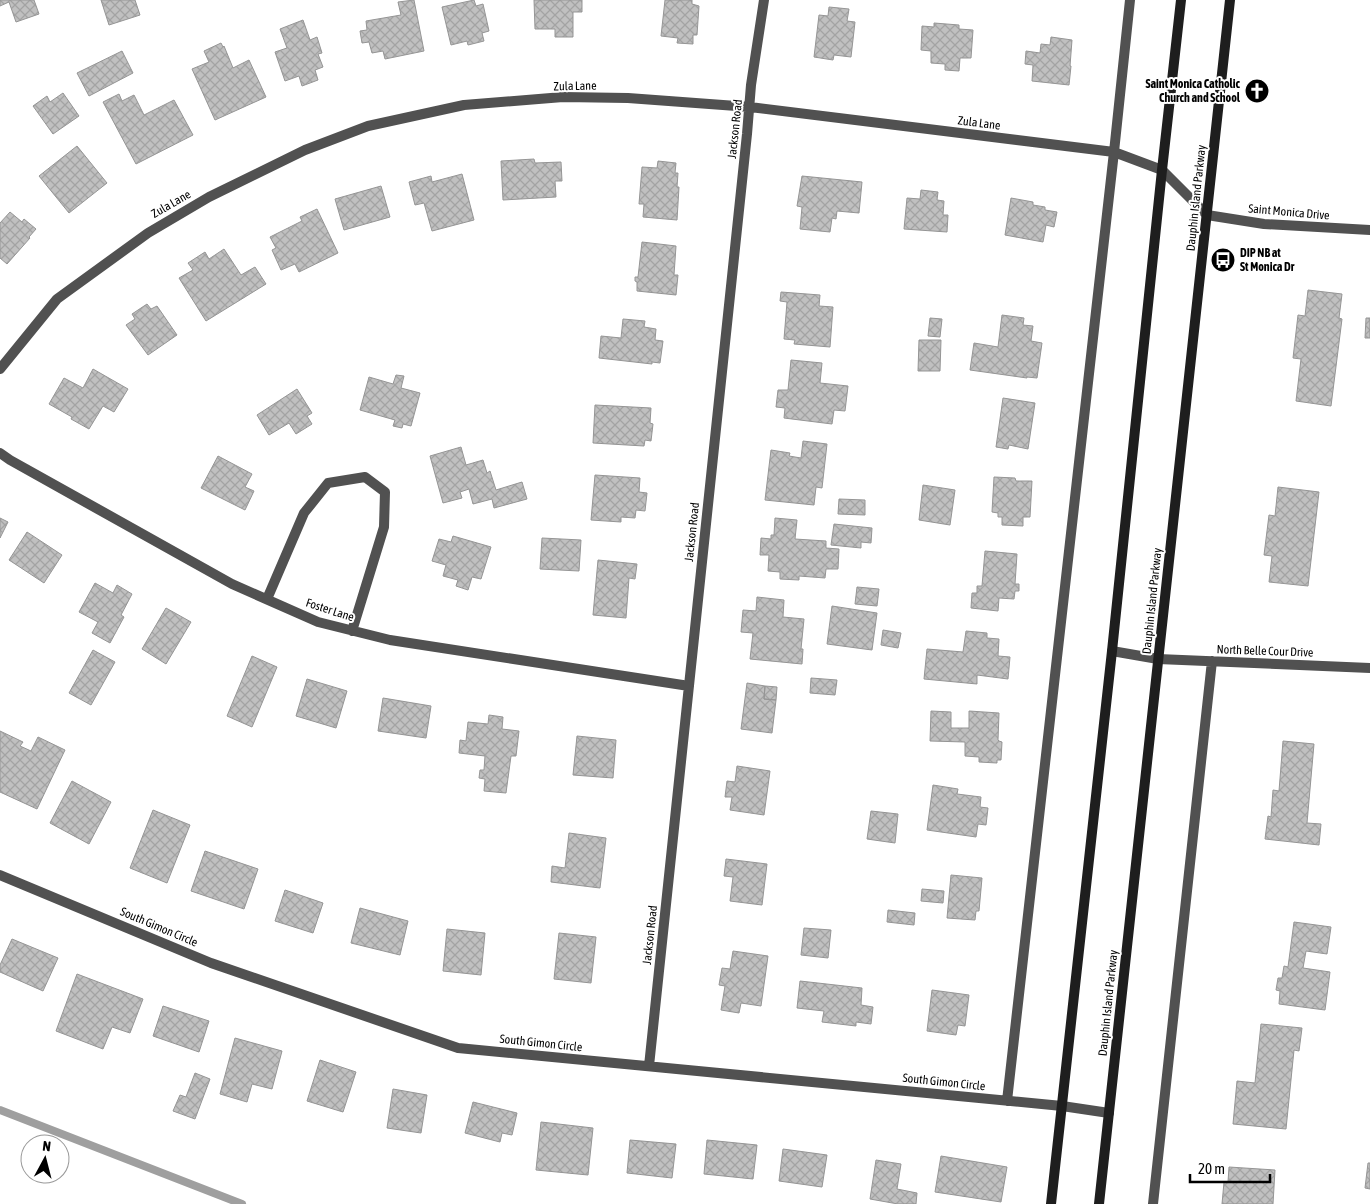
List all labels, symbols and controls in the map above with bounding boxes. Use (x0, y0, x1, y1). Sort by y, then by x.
place label: Saint Monica Catholic Church and School (1145, 77, 1241, 105)
church icon: Saint Monica Catholic Church and School (1244, 78, 1270, 104)
street label: Zula Lane (553, 79, 597, 93)
street label: Jackson Road (725, 99, 745, 159)
street label: Zula Lane (957, 113, 1001, 133)
street label: Dauphin Island Parkway (1183, 144, 1209, 252)
street label: Zula Lane (149, 187, 193, 221)
street label: Saint Monica Drive (1248, 201, 1330, 223)
place label: DIP NB at St Monica Dr (1240, 246, 1295, 274)
bus stop icon: DIP NB at St Monica Dr (1210, 247, 1236, 273)
street label: Jackson Road (682, 502, 702, 562)
street label: Dauphin Island Parkway (1139, 547, 1165, 655)
street label: Foster Lane (304, 596, 356, 624)
street label: North Belle Cour Drive (1216, 642, 1314, 660)
street label: South Gimon Circle (118, 904, 200, 950)
street label: Jackson Road (640, 905, 660, 965)
street label: Dauphin Island Parkway (1095, 949, 1121, 1057)
street label: South Gimon Circle (499, 1032, 583, 1054)
street label: South Gimon Circle (902, 1071, 986, 1093)
north arrow (20, 1134, 70, 1184)
text: N (42, 1138, 52, 1155)
scale bar (1190, 1152, 1270, 1184)
text: 20 m (1198, 1160, 1225, 1177)

